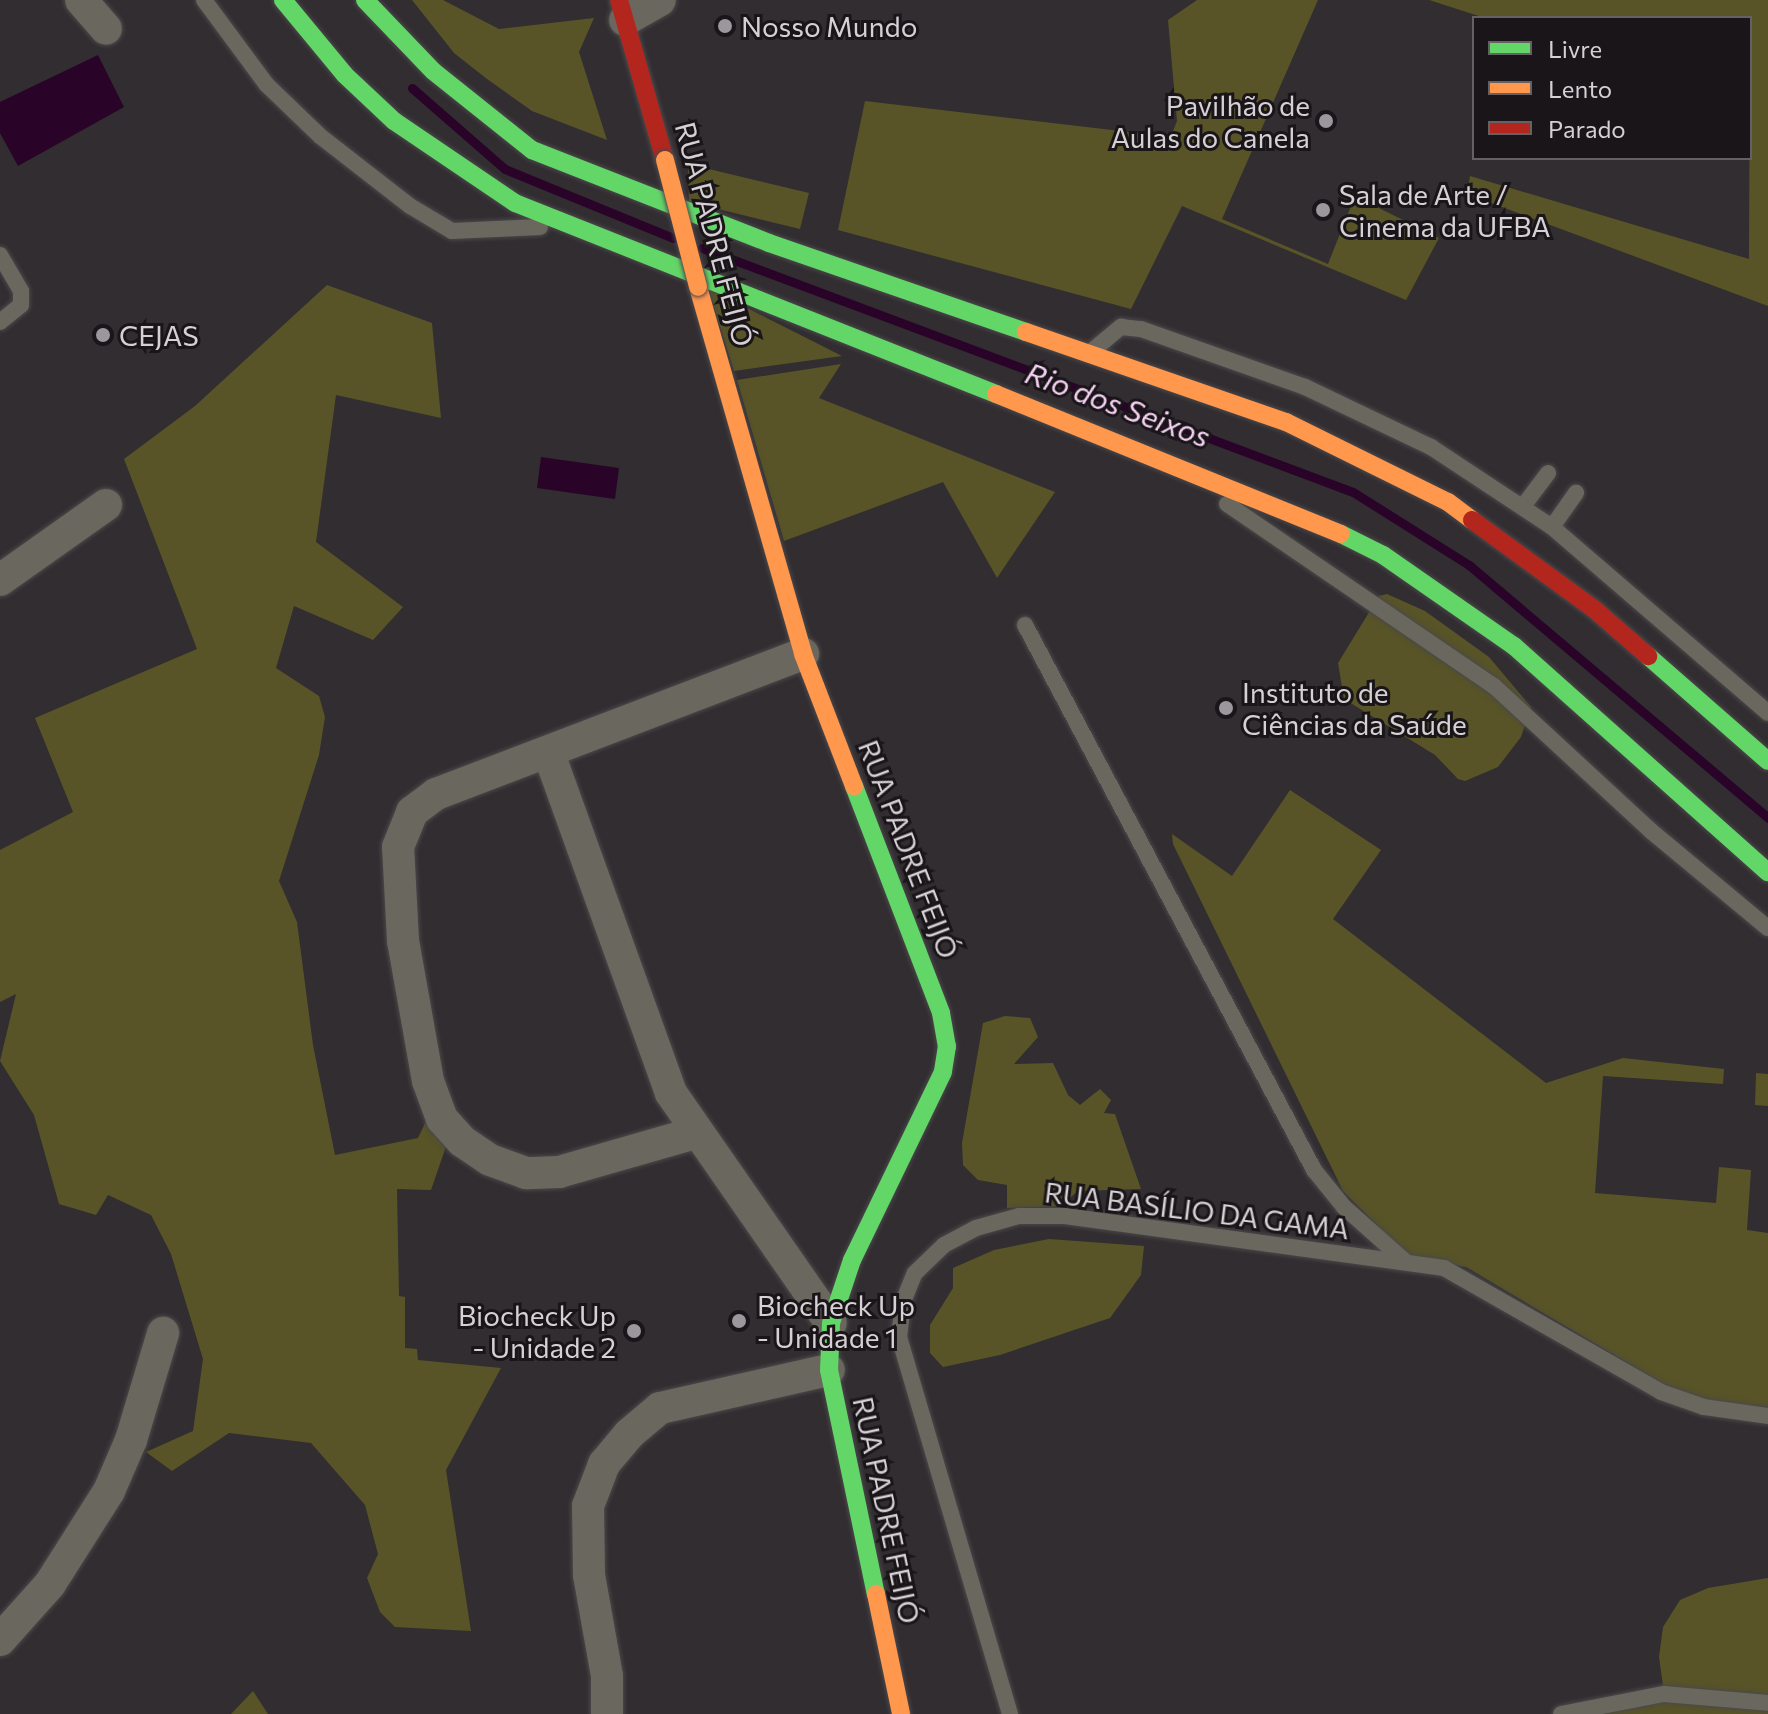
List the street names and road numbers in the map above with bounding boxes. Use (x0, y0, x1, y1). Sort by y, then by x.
street label: RUA PADRE FEIJÓ (669, 118, 761, 350)
street label: RUA PADRE FEIJÓ (852, 735, 966, 963)
street label: RUA BASÍLIO DA GAMA (1043, 1175, 1351, 1245)
street label: RUA PADRE FEIJÓ (847, 1394, 927, 1626)

